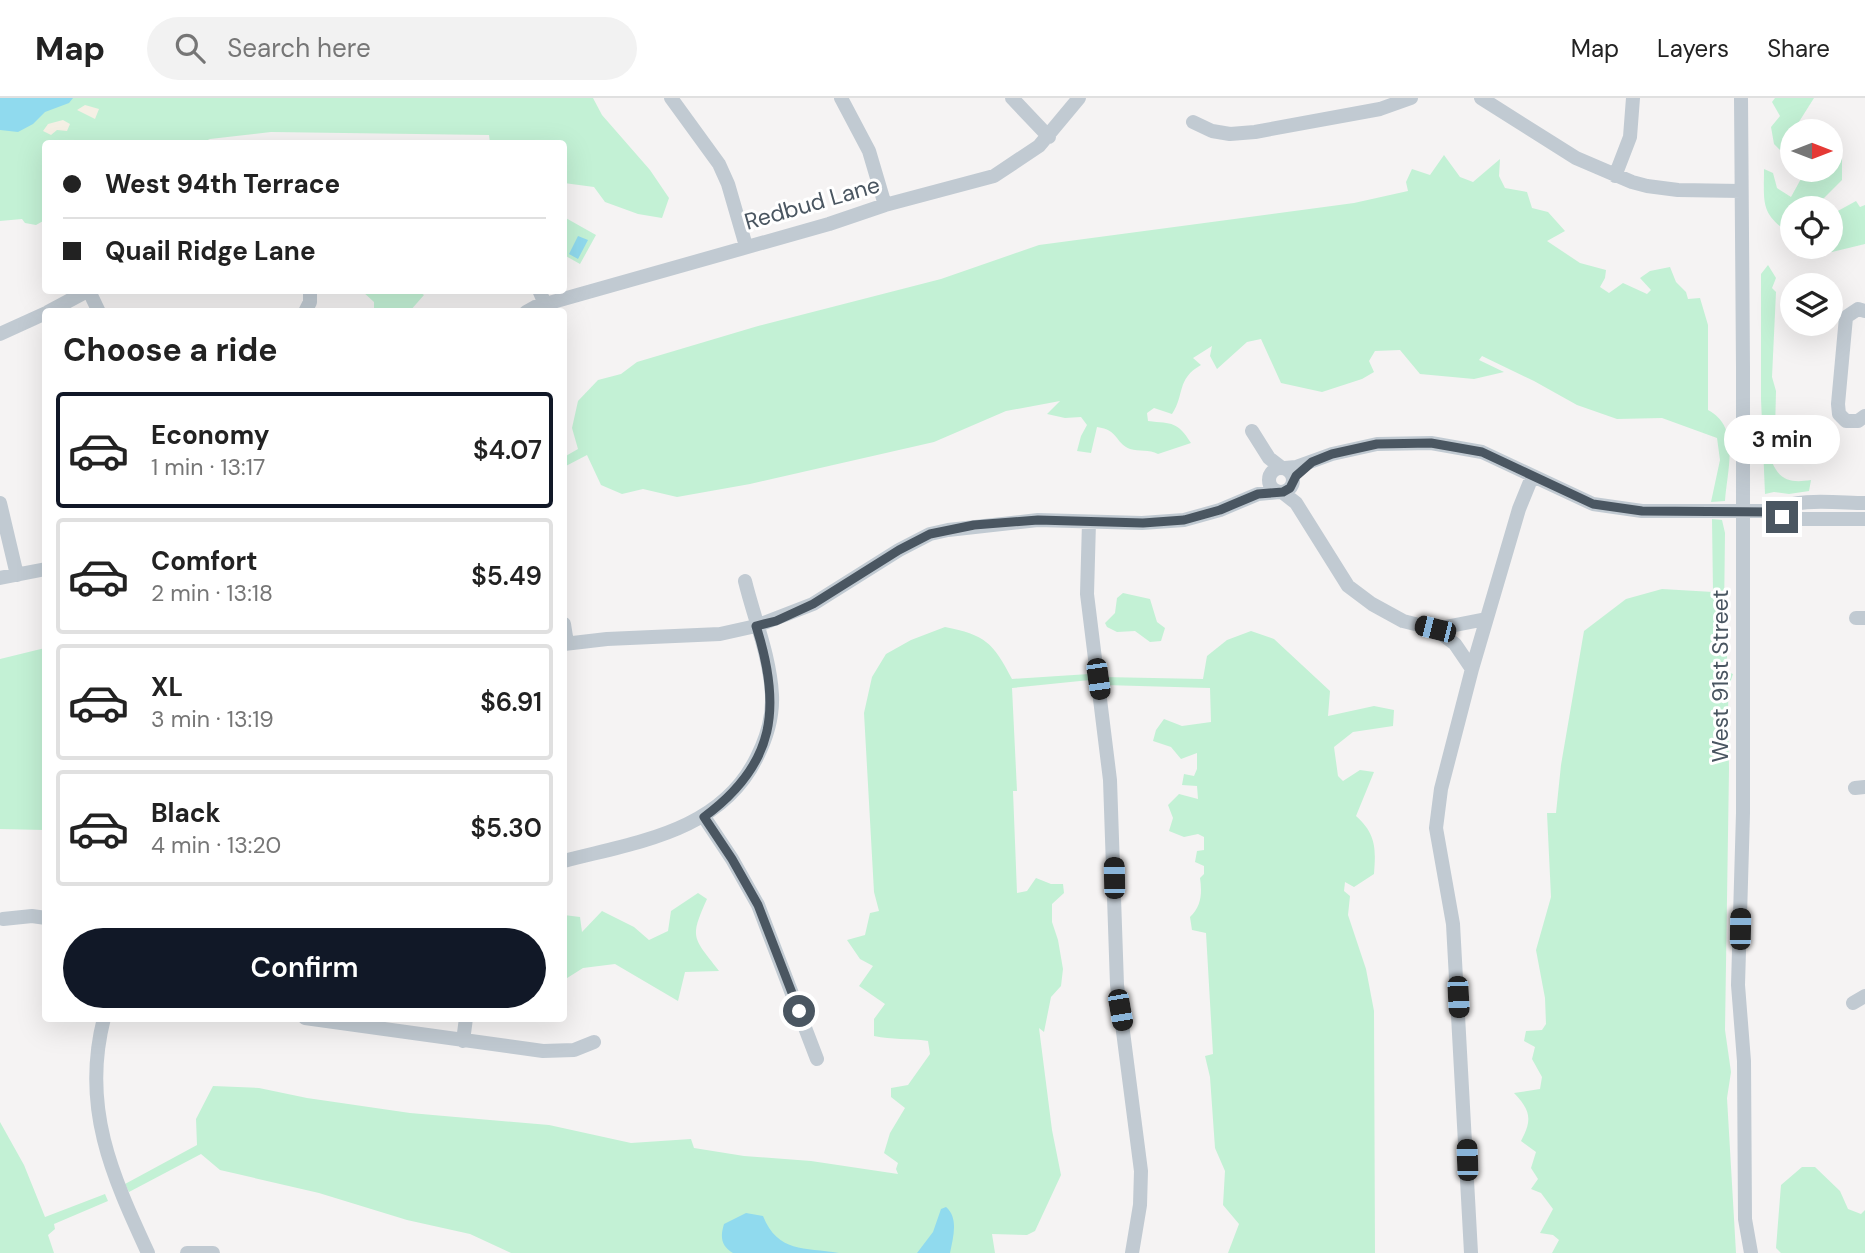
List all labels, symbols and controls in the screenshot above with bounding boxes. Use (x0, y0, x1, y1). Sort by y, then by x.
search box (147, 17, 637, 80)
text: Map (35, 27, 105, 70)
icon: search (171, 29, 209, 67)
text: Search here (227, 31, 371, 65)
text: Map (1571, 33, 1619, 64)
text: Layers (1657, 33, 1729, 64)
text: Share (1767, 33, 1830, 64)
north arrow (1780, 119, 1843, 182)
map controls (1780, 119, 1843, 336)
text: West 94th Terrace (105, 167, 340, 201)
street label: Redbud Lane (741, 169, 883, 237)
button: locate (1780, 196, 1843, 259)
text: Quail Ridge Lane (105, 234, 316, 268)
button: layers (1780, 273, 1843, 336)
text: Choose a ride (63, 329, 278, 371)
callout: 3 min (1724, 416, 1840, 464)
text: Economy (151, 418, 269, 452)
icon: car (67, 419, 130, 482)
text: 3 min (1752, 424, 1812, 454)
text: $4.07 (473, 433, 542, 467)
text: 1 min · 13:17 (151, 452, 265, 482)
route end (1766, 501, 1798, 533)
text: Comfort (151, 544, 257, 578)
icon: car (67, 545, 130, 608)
text: $5.49 (471, 559, 542, 593)
text: 2 min · 13:18 (151, 578, 273, 608)
street label: West 91st Street (1705, 590, 1735, 762)
car (1413, 614, 1458, 644)
car (1085, 657, 1112, 701)
text: XL (151, 670, 183, 704)
icon: car (67, 671, 130, 734)
text: $6.91 (480, 685, 542, 719)
text: 3 min · 13:19 (151, 704, 274, 734)
text: Black (151, 796, 221, 830)
icon: car (67, 797, 130, 860)
text: $5.30 (471, 811, 542, 845)
text: 4 min · 13:20 (151, 830, 281, 860)
car (1104, 857, 1125, 899)
car (1730, 908, 1751, 950)
button: Confirm (63, 928, 546, 1008)
car (1447, 975, 1470, 1019)
car (1107, 987, 1134, 1033)
route start (783, 995, 815, 1027)
car (1456, 1139, 1479, 1181)

